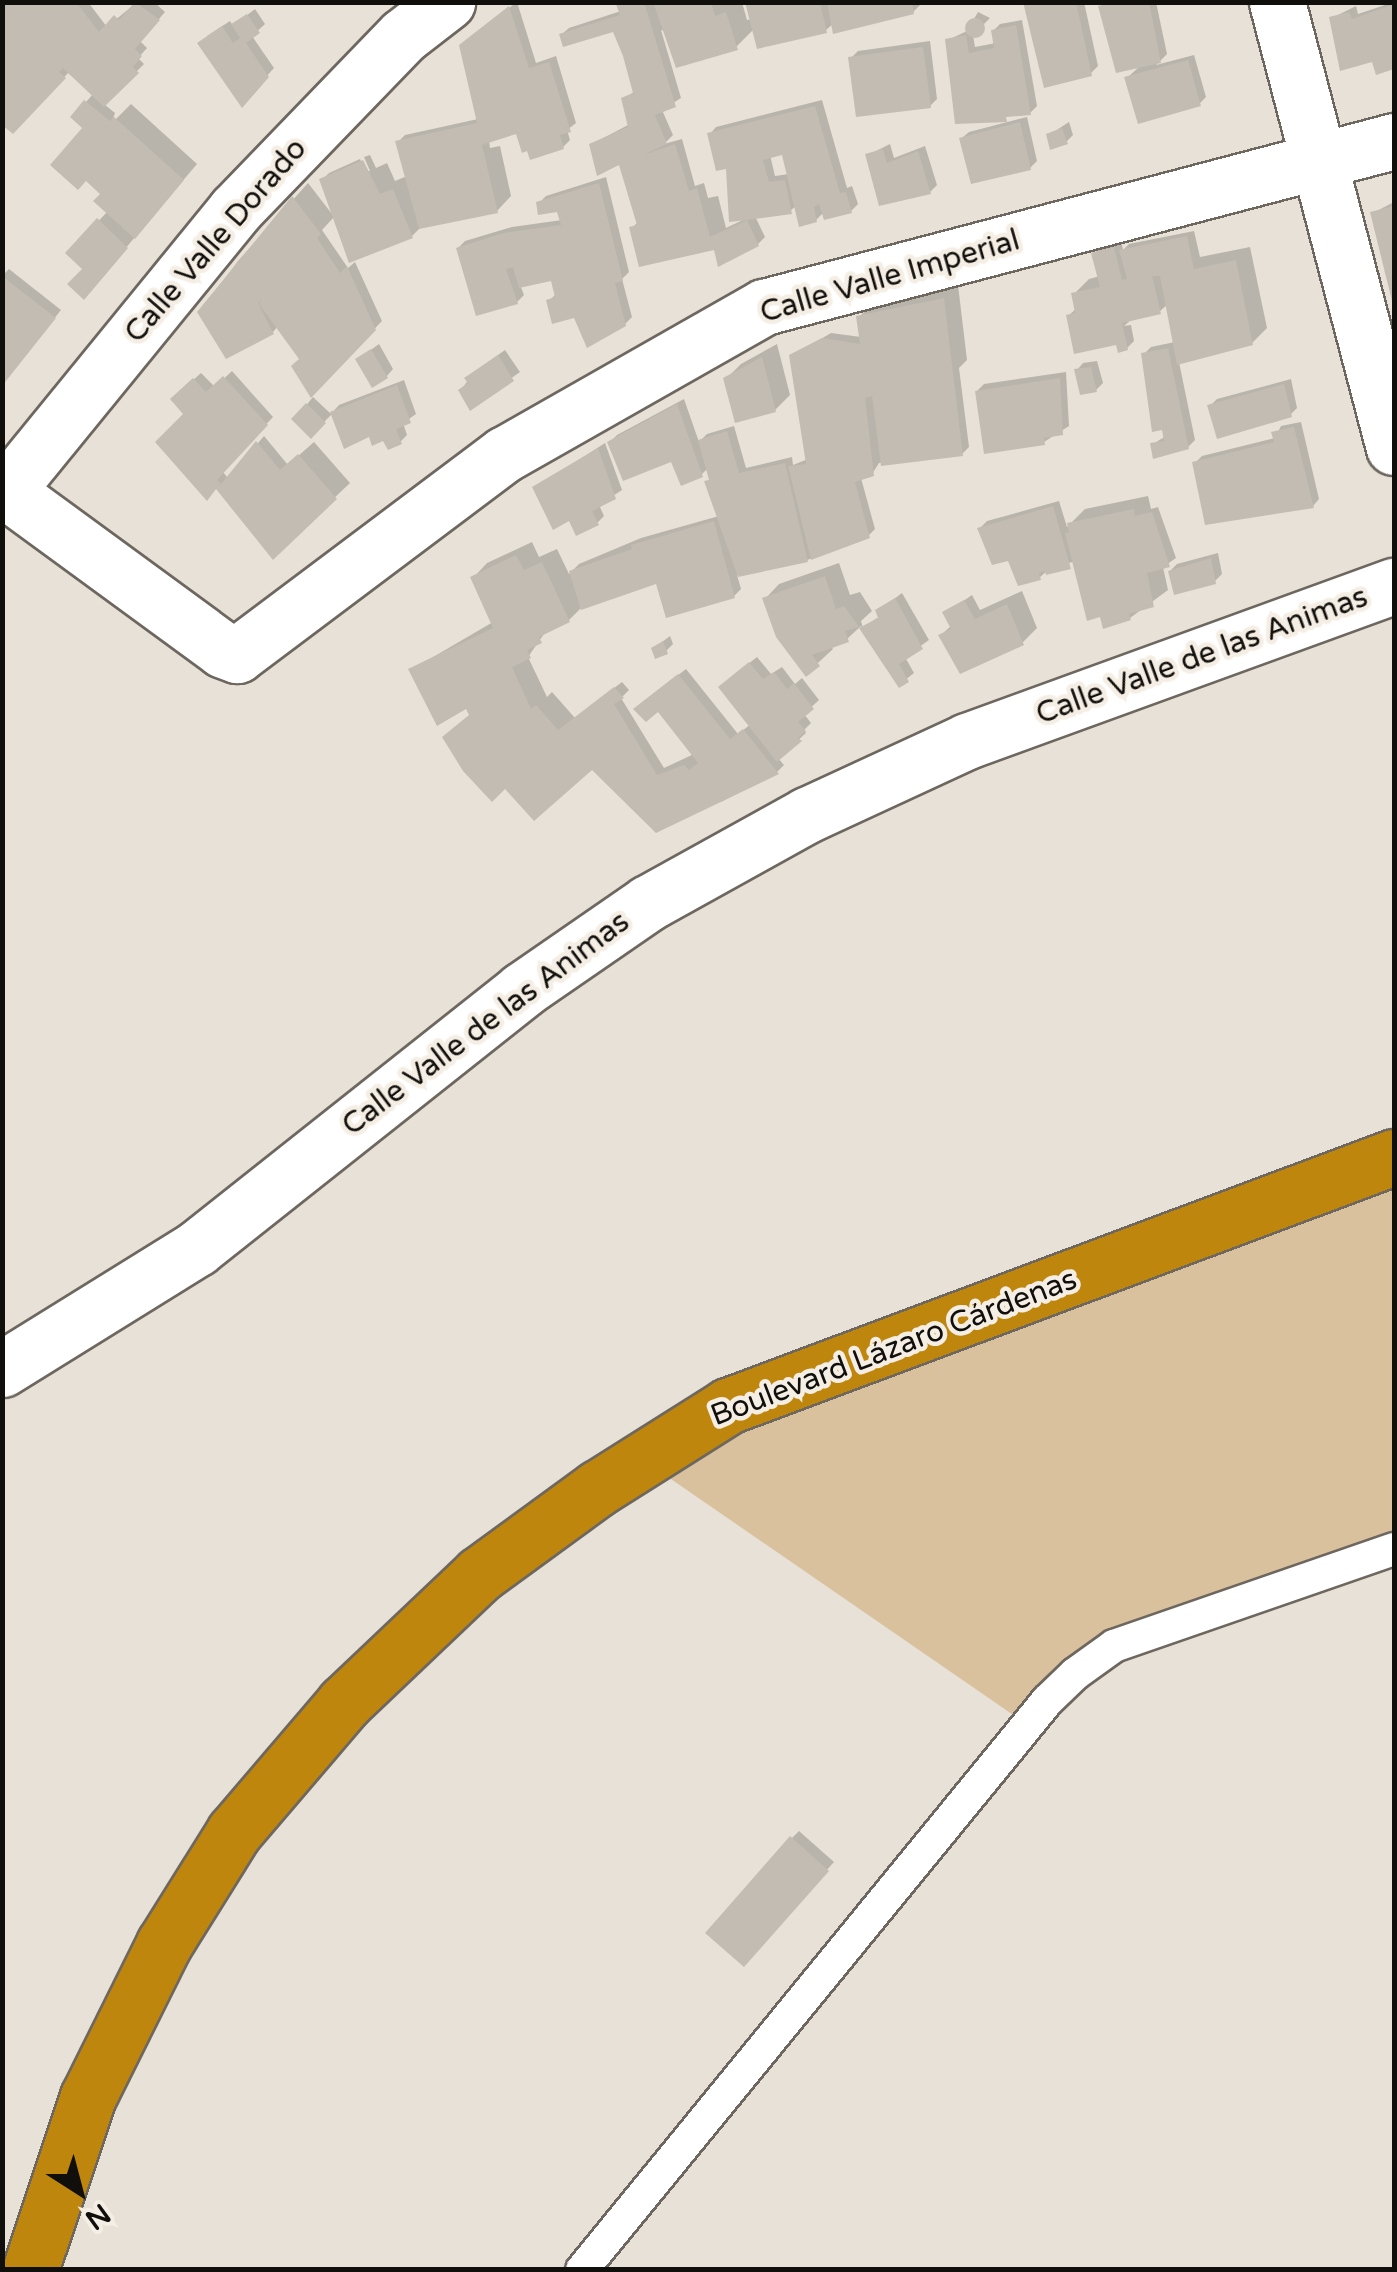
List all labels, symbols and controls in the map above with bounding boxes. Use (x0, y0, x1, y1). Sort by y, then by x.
street label: Calle Valle Dorado (117, 131, 315, 351)
street label: Calle Valle Imperial (756, 223, 1024, 331)
street label: Calle Valle de las Animas (1031, 579, 1373, 733)
street label: Calle Valle de las Animas (335, 904, 637, 1144)
street label: Boulevard Lázaro Cárdenas (706, 1261, 1082, 1435)
north arrow (30, 2142, 130, 2242)
text: N (79, 2196, 117, 2237)

